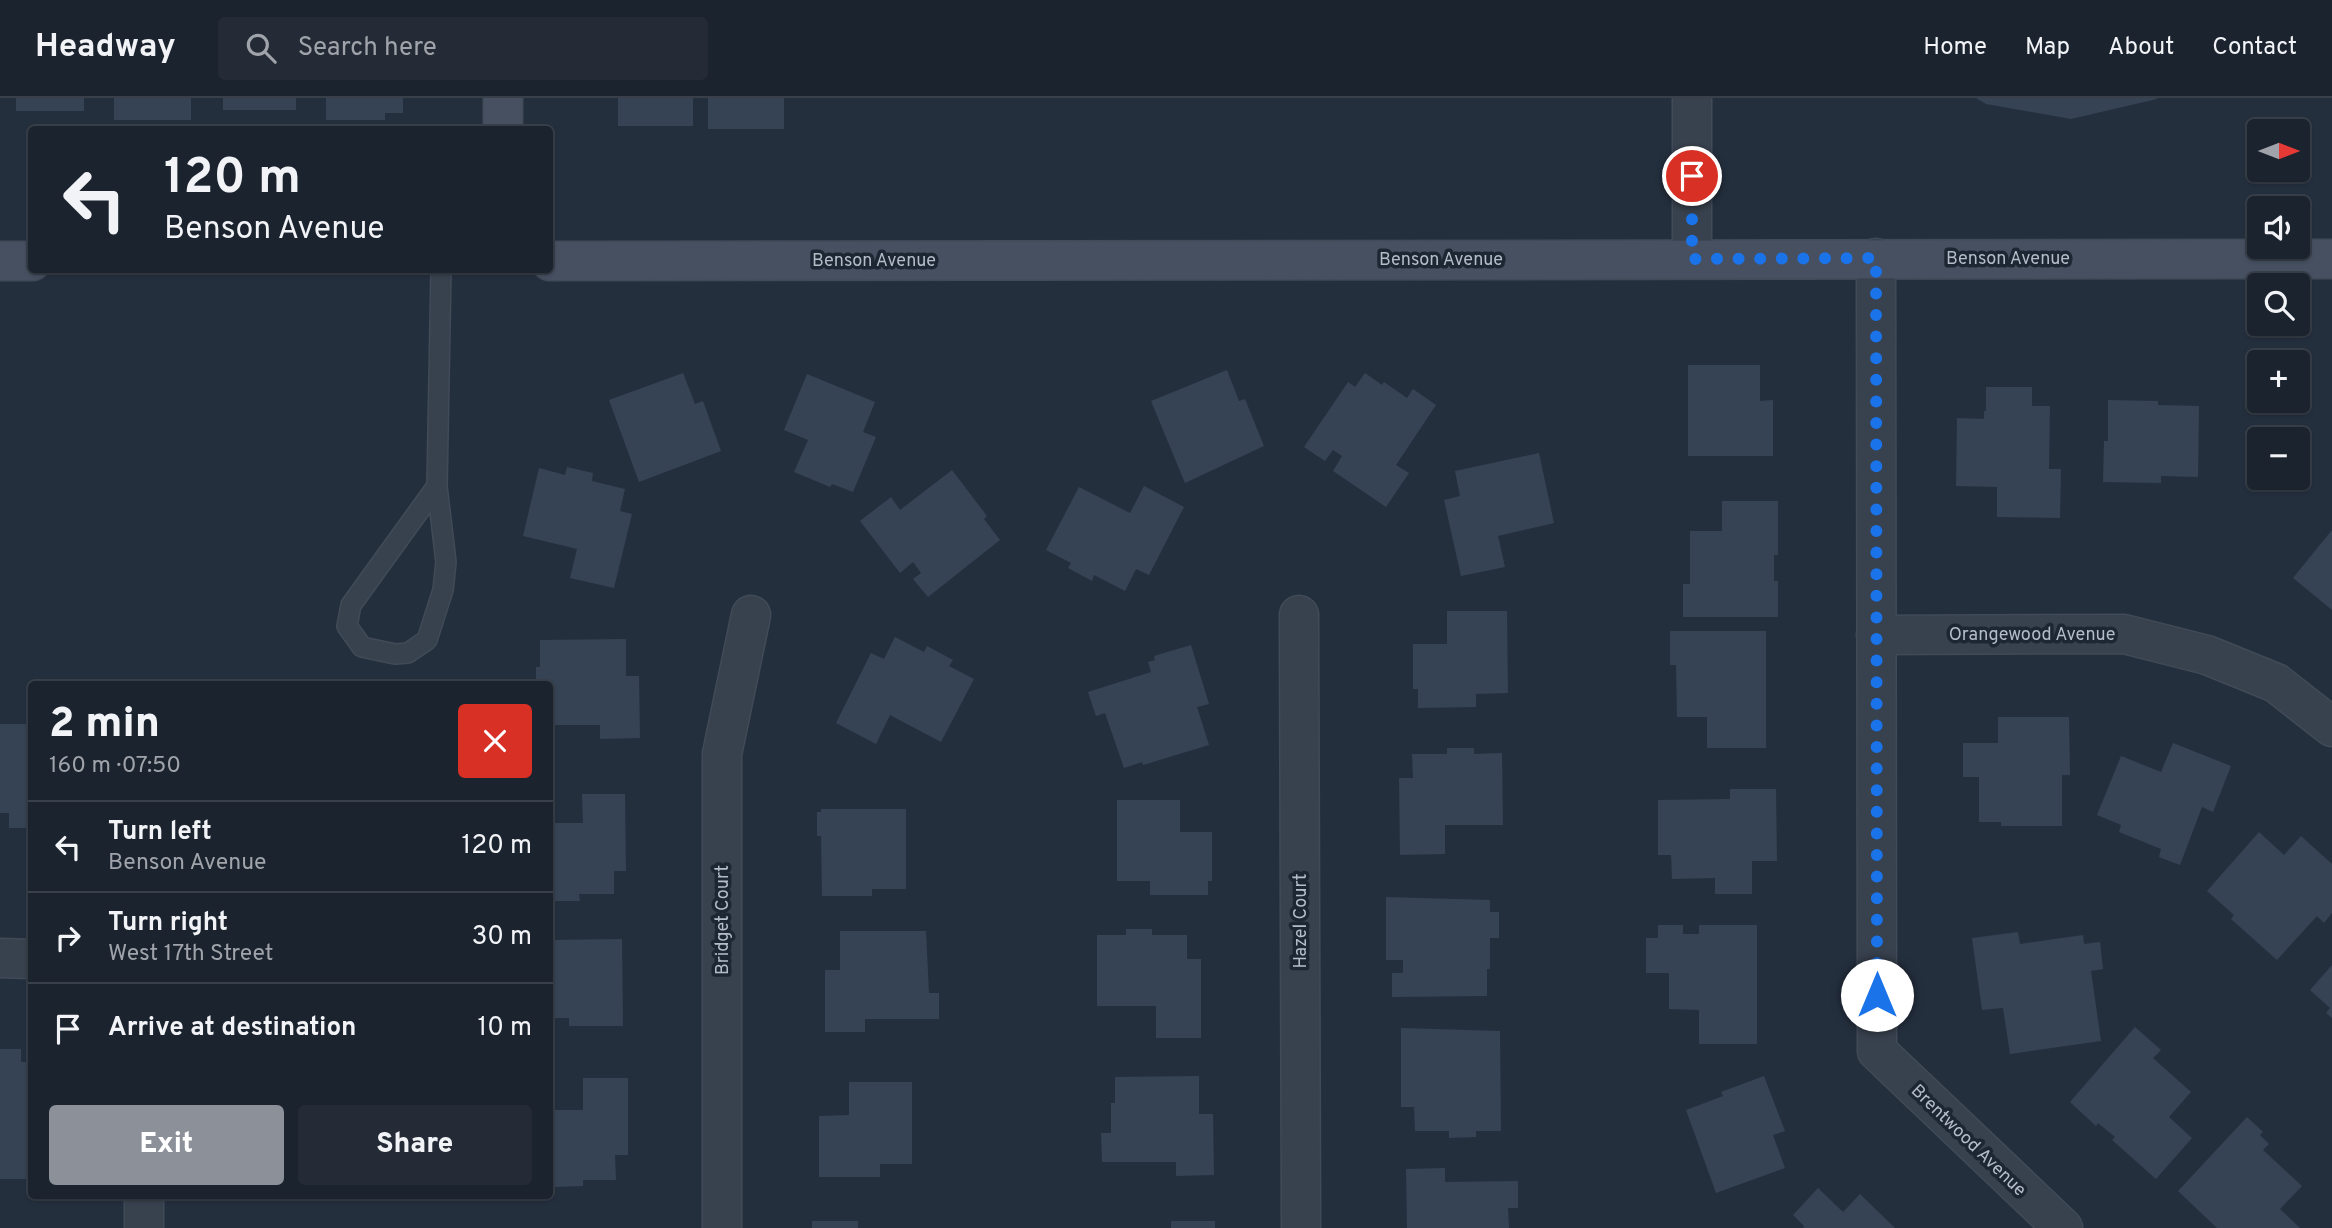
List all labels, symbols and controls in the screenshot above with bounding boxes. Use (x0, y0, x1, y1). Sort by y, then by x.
search box (218, 17, 708, 80)
text: Headway (35, 27, 176, 69)
icon: search (242, 29, 280, 67)
text: Search here (298, 32, 437, 65)
text: Home (1923, 33, 1987, 63)
text: Map (2025, 33, 2070, 63)
text: About (2108, 33, 2174, 63)
text: Contact (2212, 33, 2297, 63)
north arrow (2247, 119, 2310, 182)
map controls (2247, 119, 2310, 490)
pin (1662, 146, 1722, 206)
text: 120 m (164, 149, 301, 211)
icon: left (49, 154, 140, 245)
icon: arrive (1673, 157, 1711, 195)
button: sound (2247, 196, 2310, 259)
text: Benson Avenue (164, 210, 384, 250)
street label: Benson Avenue (1946, 248, 2070, 271)
street label: Benson Avenue (1379, 249, 1503, 272)
street label: Benson Avenue (812, 250, 936, 273)
button: search (2247, 273, 2310, 336)
button: + (2247, 350, 2310, 413)
button: − (2247, 427, 2310, 490)
street label: Orangewood Avenue (1949, 624, 2115, 647)
text: 2 min (49, 699, 160, 752)
button: close (458, 704, 532, 778)
text: 160 m · 07:50 (49, 752, 181, 781)
text: Turn left (108, 816, 212, 849)
icon: left (49, 828, 87, 866)
text: 120 m (462, 830, 532, 863)
text: Benson Avenue (108, 849, 266, 878)
street label: Bridget Court (712, 865, 735, 975)
street label: Hazel Court (1290, 873, 1313, 969)
text: Turn right (108, 907, 228, 940)
icon: right (49, 919, 87, 957)
text: 30 m (472, 921, 532, 954)
text: West 17th Street (108, 940, 273, 969)
position arrow (1840, 958, 1914, 1032)
icon: arrive (49, 1010, 87, 1048)
text: Arrive at destination (108, 1012, 356, 1045)
text: 10 m (477, 1012, 532, 1045)
street label: Brentwood Avenue (1905, 1080, 2031, 1202)
button: Exit (49, 1105, 284, 1185)
button: Share (298, 1105, 532, 1185)

